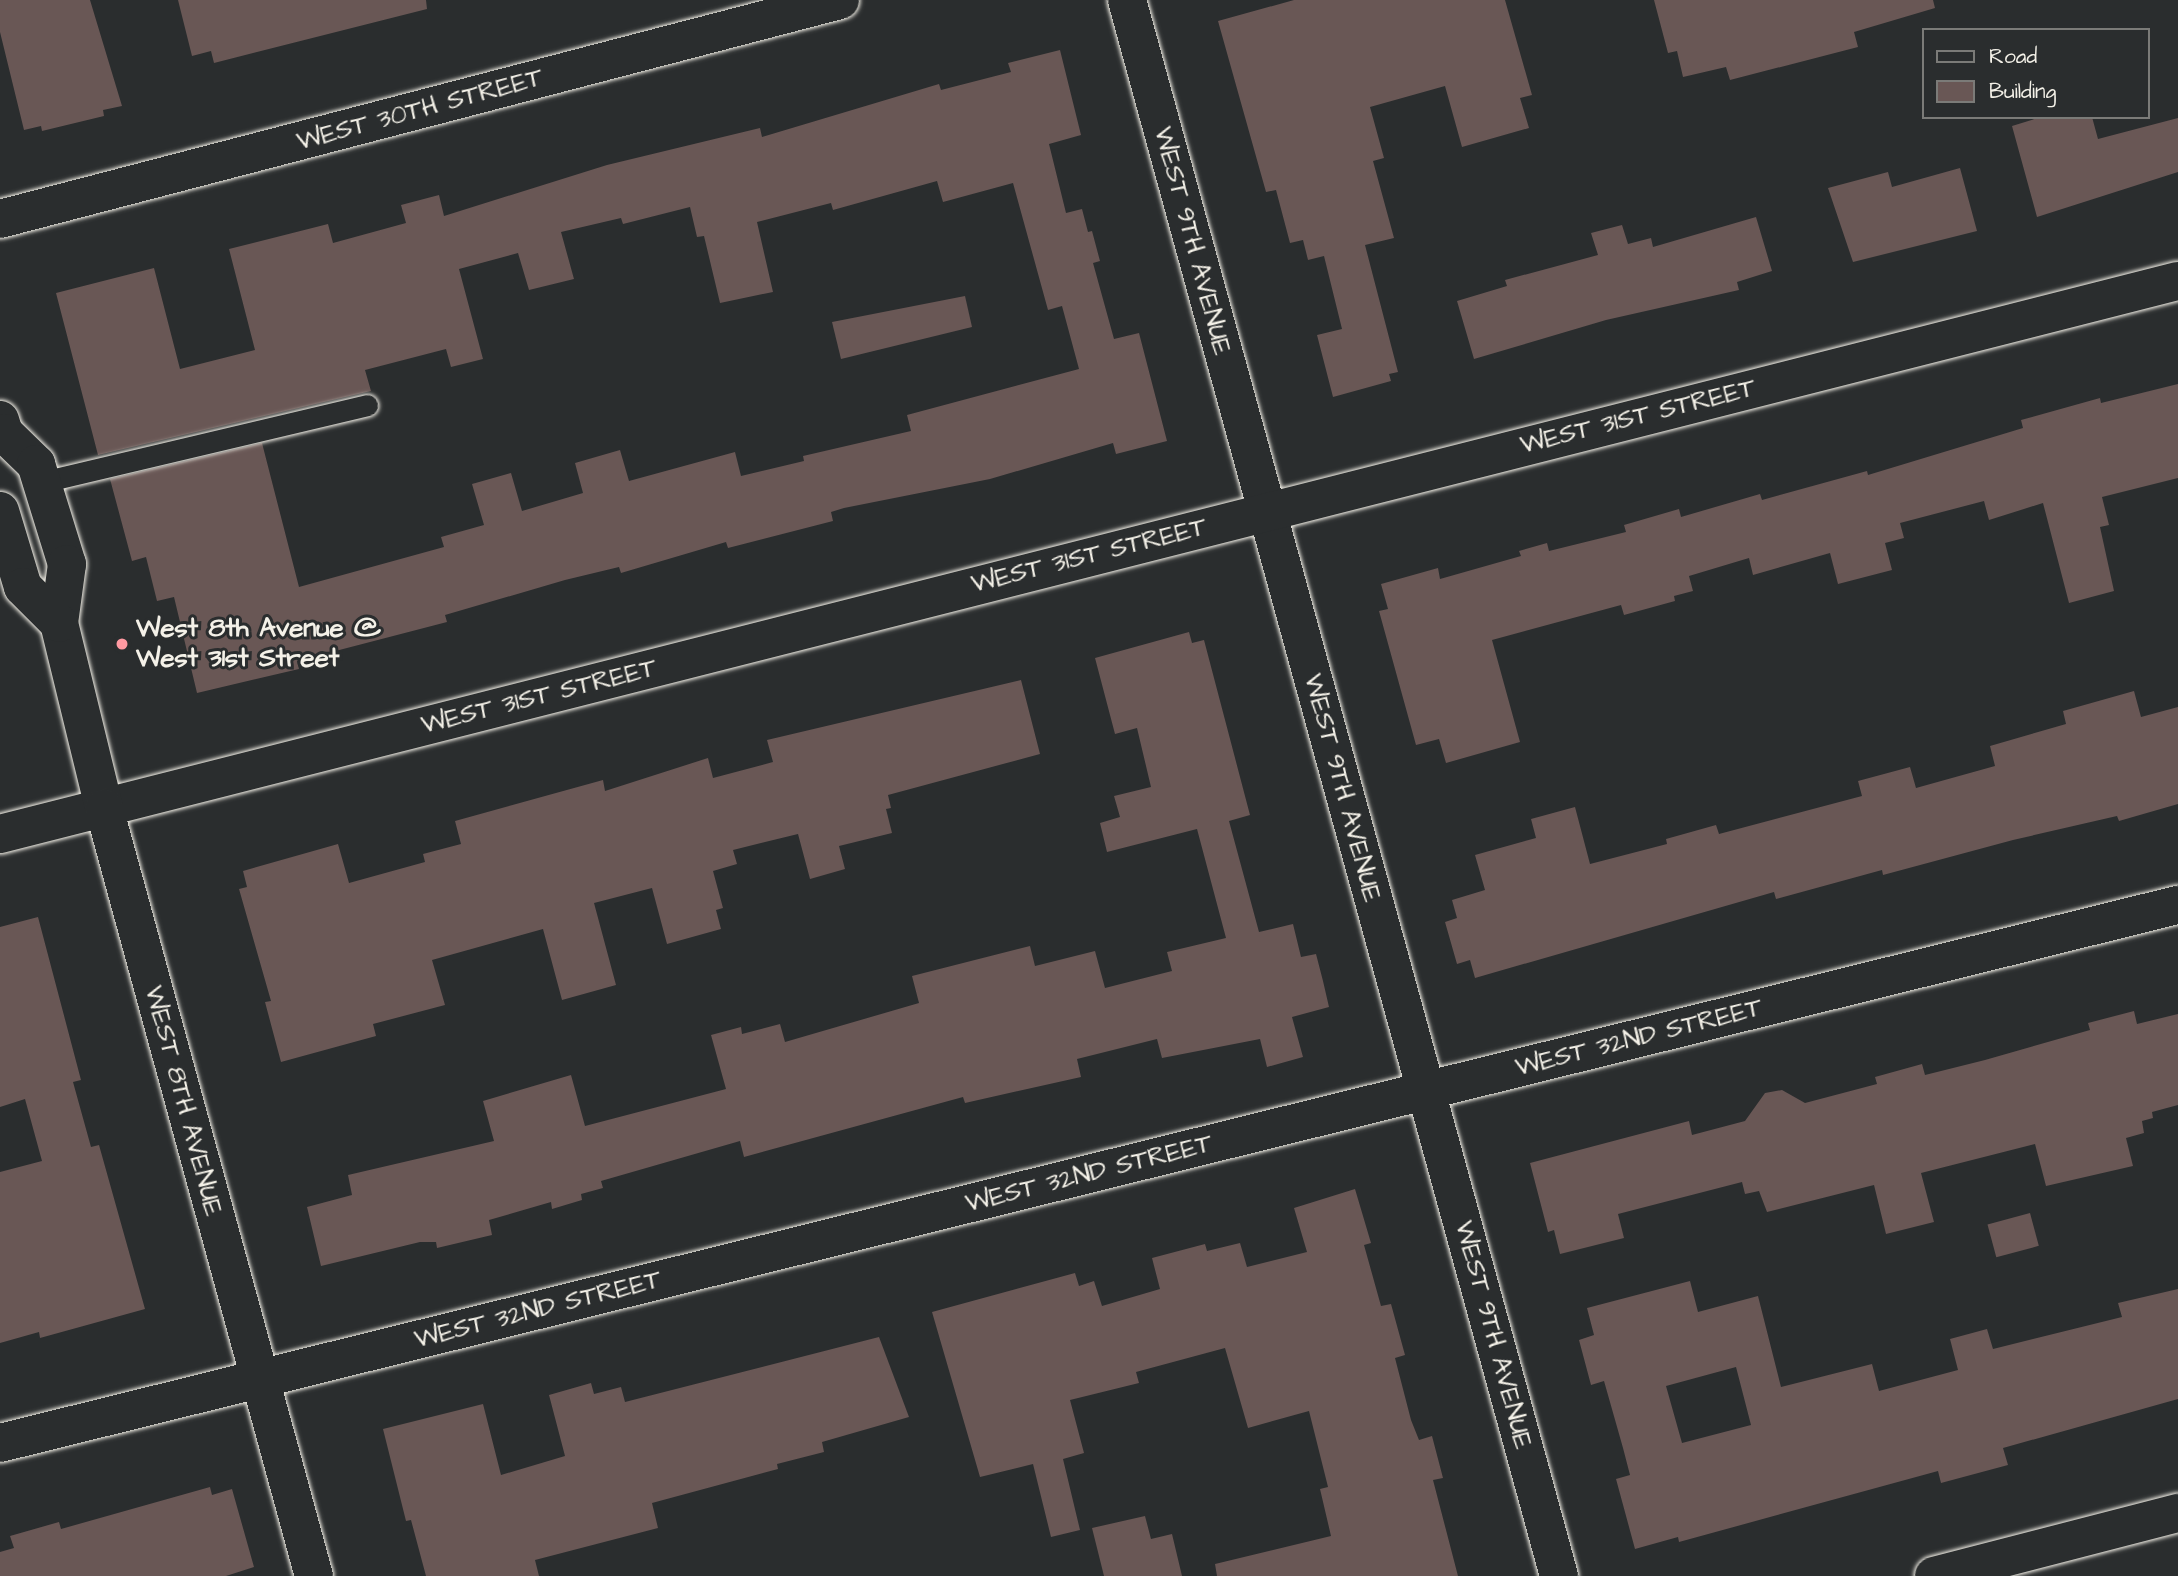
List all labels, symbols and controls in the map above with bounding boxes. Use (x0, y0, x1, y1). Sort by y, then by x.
legend (1923, 28, 2150, 119)
text: Road (1989, 42, 2037, 71)
street label: WEST 30TH STREET (294, 62, 546, 158)
text: Building (1989, 77, 2056, 106)
street label: WEST 9TH AVENUE (1147, 123, 1237, 359)
street label: WEST 31ST STREET (1517, 373, 1759, 461)
street label: WEST 31ST STREET (968, 512, 1210, 600)
place label: West 8th Avenue @ West 31st Street (136, 613, 381, 674)
marker: West 8th Avenue @ West 31st Street (114, 636, 130, 652)
street label: WEST 31ST STREET (418, 653, 660, 741)
street label: WEST 9TH AVENUE (1297, 670, 1387, 906)
street label: WEST 8TH AVENUE (137, 983, 229, 1219)
street label: WEST 32ND STREET (1512, 992, 1766, 1084)
street label: WEST 32ND STREET (962, 1128, 1216, 1220)
street label: WEST 9TH AVENUE (1448, 1217, 1538, 1453)
street label: WEST 32ND STREET (411, 1264, 665, 1356)

